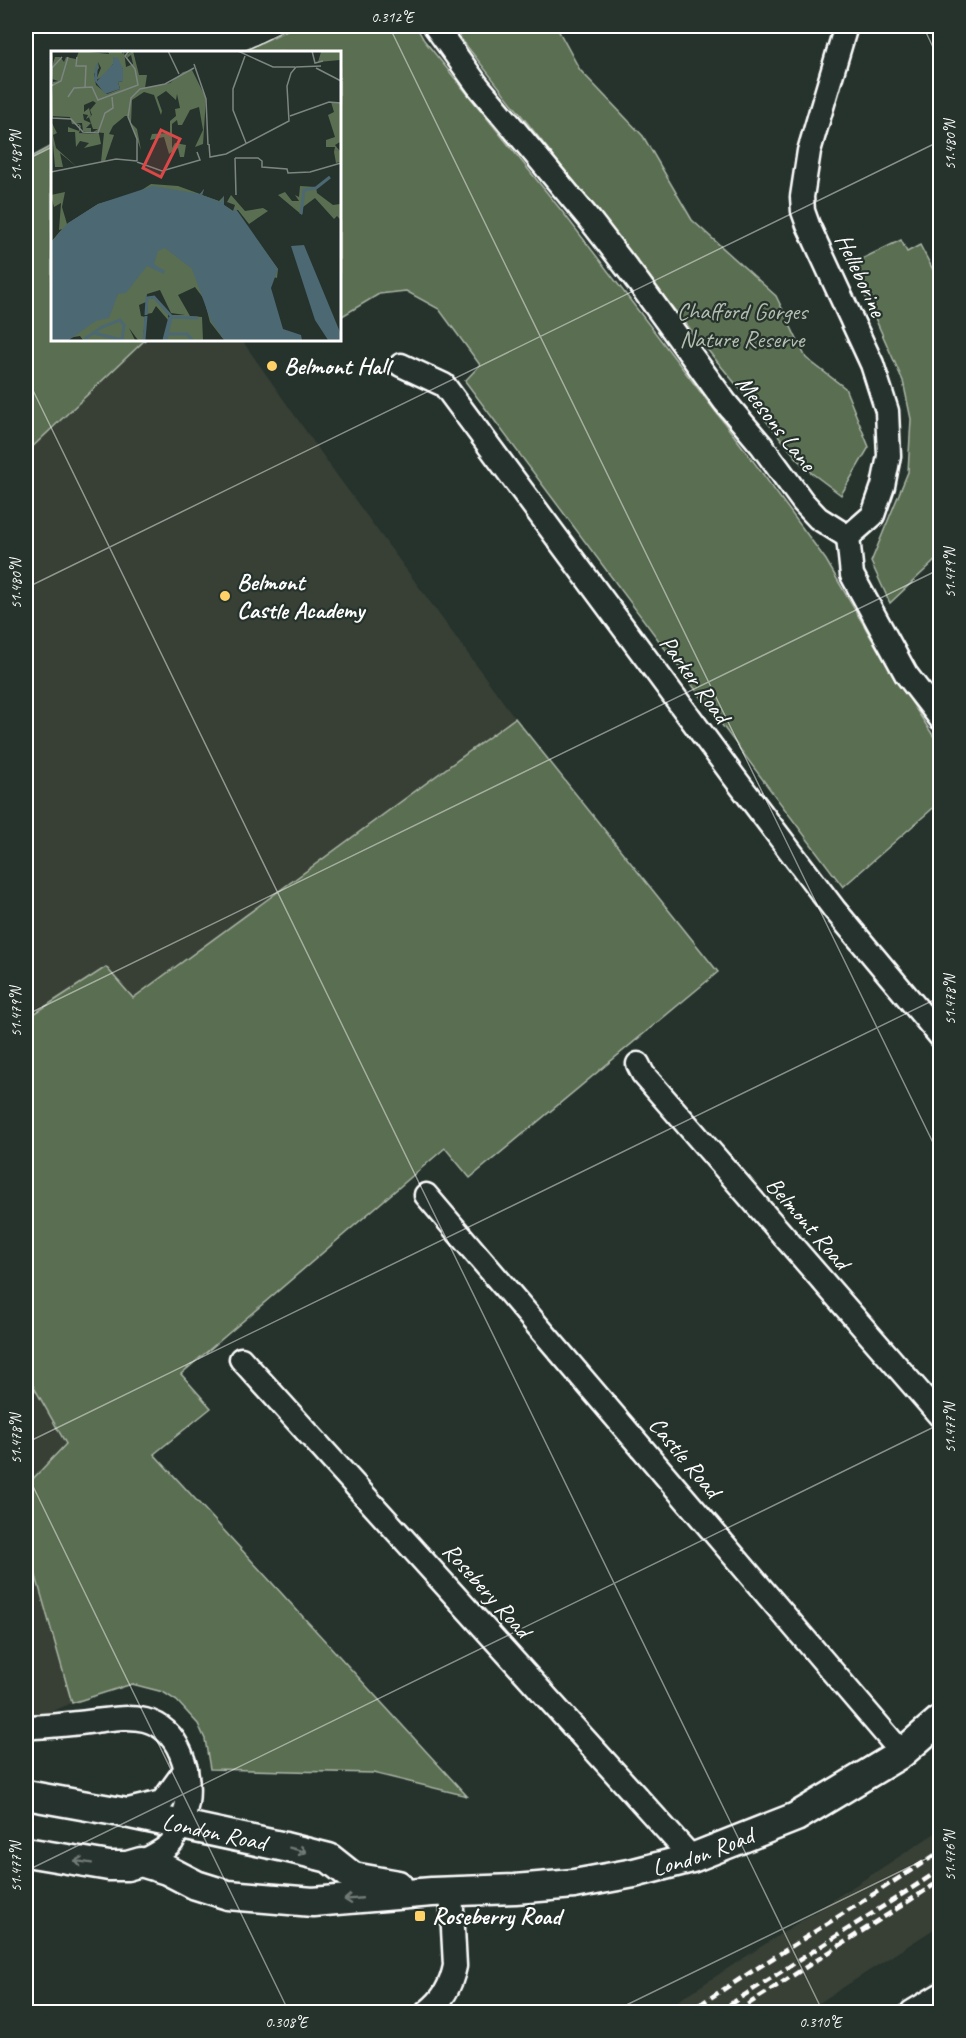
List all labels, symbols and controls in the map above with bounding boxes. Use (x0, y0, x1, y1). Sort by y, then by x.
text: 0.312°E (371, 8, 415, 27)
inset map (51, 51, 340, 340)
text: 51.480°N (941, 117, 960, 170)
text: 51.481°N (7, 128, 26, 181)
street label: Helleborine (829, 229, 894, 323)
park label: Chafford Gorges Nature Reserve (677, 296, 809, 354)
place label: Belmont Hall (284, 351, 394, 381)
marker: Belmont Hall (265, 359, 279, 373)
street label: Meesons Lane (729, 369, 824, 479)
text: 51.479°N (941, 545, 960, 598)
text: 51.480°N (7, 556, 26, 609)
place label: Belmont Castle Academy (237, 567, 367, 625)
marker: Belmont Castle Academy (218, 589, 232, 603)
street label: Parker Road (653, 629, 739, 732)
text: 51.478°N (941, 972, 960, 1025)
text: 51.479°N (7, 984, 26, 1037)
street label: Belmont Road (760, 1170, 859, 1278)
text: 51.477°N (941, 1400, 960, 1453)
street label: Castle Road (642, 1410, 730, 1506)
text: 51.478°N (7, 1411, 26, 1464)
street label: Rosebery Road (436, 1536, 540, 1647)
street label: London Road (160, 1806, 272, 1858)
street label: London Road (649, 1819, 761, 1883)
text: 51.476°N (941, 1828, 960, 1881)
text: 51.477°N (7, 1839, 26, 1892)
one-way arrow (288, 1845, 307, 1856)
one-way arrow (74, 1857, 94, 1868)
one-way arrow (344, 1894, 364, 1905)
place label: Roseberry Road (432, 1901, 565, 1931)
marker: Roseberry Road (413, 1909, 427, 1923)
text: 0.308°E (265, 2013, 309, 2032)
text: 0.310°E (799, 2013, 843, 2032)

